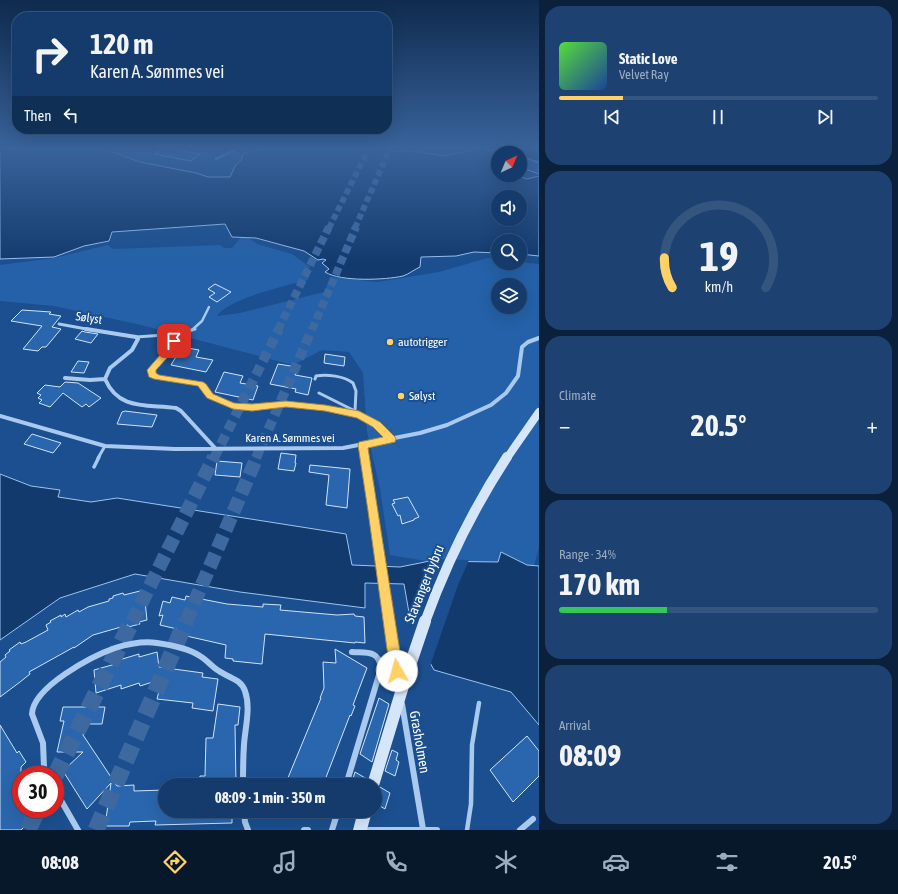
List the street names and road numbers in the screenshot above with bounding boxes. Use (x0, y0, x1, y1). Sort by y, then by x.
street label: Sølyst (75, 309, 104, 327)
street label: Karen A. Sømmes vei (245, 431, 335, 445)
street label: Stavanger bybru (401, 542, 447, 626)
street label: Grasholmen (407, 710, 433, 774)

